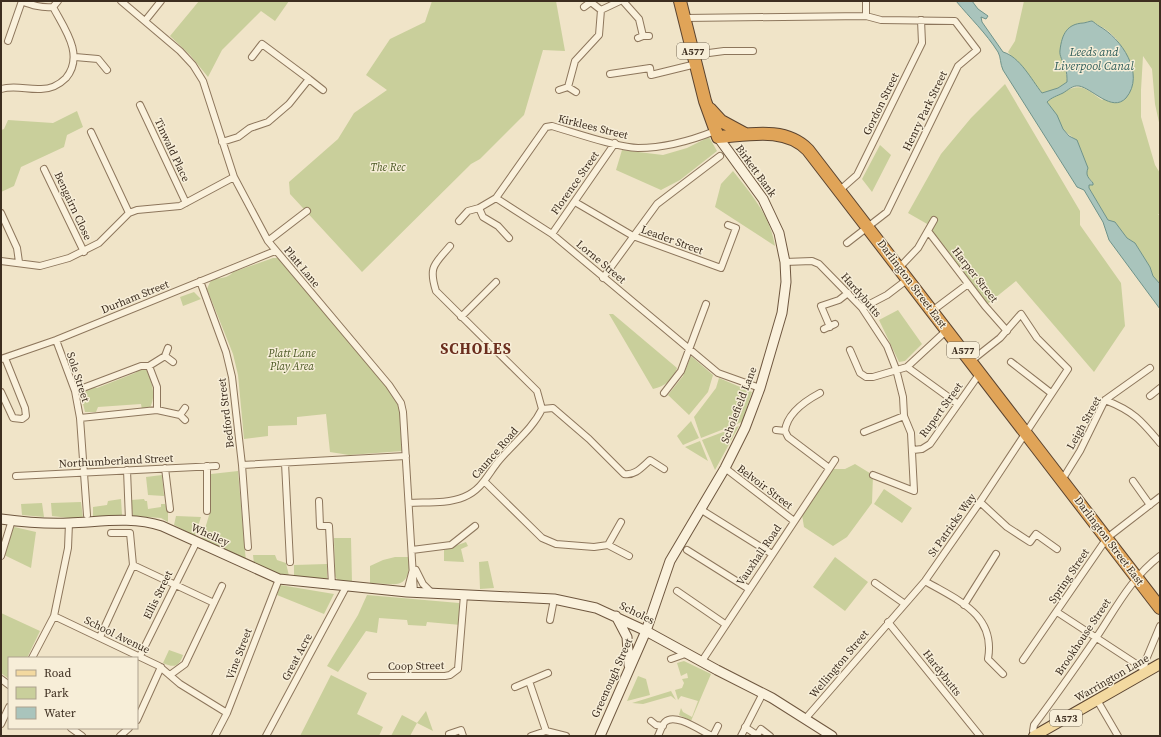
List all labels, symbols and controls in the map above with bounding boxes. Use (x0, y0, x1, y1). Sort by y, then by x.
road number: A577 (677, 43, 709, 59)
water label: Leeds and Liverpool Canal (1053, 44, 1134, 74)
street label: Henry Park Street (899, 68, 951, 154)
street label: Gordon Street (859, 70, 903, 138)
street label: Kirklees Street (557, 111, 630, 143)
street label: Tinwald Place (151, 116, 193, 185)
street label: Birkett Bank (732, 142, 781, 201)
street label: Florence Street (547, 148, 603, 218)
park label: The Rec (370, 160, 406, 175)
street label: Bengairn Close (51, 169, 96, 243)
street label: Leader Street (639, 222, 706, 258)
street label: Lorne Street (573, 237, 629, 287)
street label: Darlington Street East (874, 237, 951, 332)
street label: Platt Lane (280, 243, 324, 291)
street label: Harper Street (949, 244, 1002, 306)
street label: Hardybutts (837, 269, 885, 321)
street label: Durham Street (99, 276, 171, 317)
district label: SCHOLES (440, 338, 512, 359)
road number: A577 (947, 342, 979, 358)
park label: Platt Lane Play Area (267, 346, 316, 374)
street label: Sole Street (63, 350, 93, 404)
street label: Scholefield Lane (718, 364, 761, 445)
street label: Bedford Street (214, 377, 238, 449)
street label: Rupert Street (916, 379, 966, 441)
street label: Leigh Street (1063, 393, 1105, 452)
street label: Caunce Road (468, 423, 522, 482)
street label: Northumberland Street (58, 450, 174, 471)
street label: Belvoir Street (734, 461, 796, 513)
street label: St Patricks Way (925, 490, 980, 560)
street label: Darlington Street East (1071, 494, 1148, 589)
street label: Whelley (189, 520, 232, 550)
street label: Vauxhall Road (733, 521, 785, 588)
street label: Spring Street (1045, 545, 1093, 606)
street label: Ellis Street (140, 568, 176, 622)
street label: Brookhouse Street (1052, 595, 1115, 678)
street label: Scholes (617, 598, 657, 628)
street label: School Avenue (82, 613, 153, 658)
street label: Vine Street (222, 626, 256, 682)
street label: Wellington Street (806, 626, 872, 701)
street label: Great Acre (278, 630, 316, 683)
street label: Greenough Street (588, 636, 636, 720)
street label: Hardybutts (919, 647, 965, 699)
street label: Warrington Lane (1072, 650, 1152, 705)
legend (8, 657, 138, 729)
street label: Coop Street (388, 658, 445, 674)
text: Road (44, 665, 71, 681)
text: Park (44, 685, 69, 701)
text: Water (44, 705, 76, 721)
road number: A573 (1050, 710, 1082, 726)

